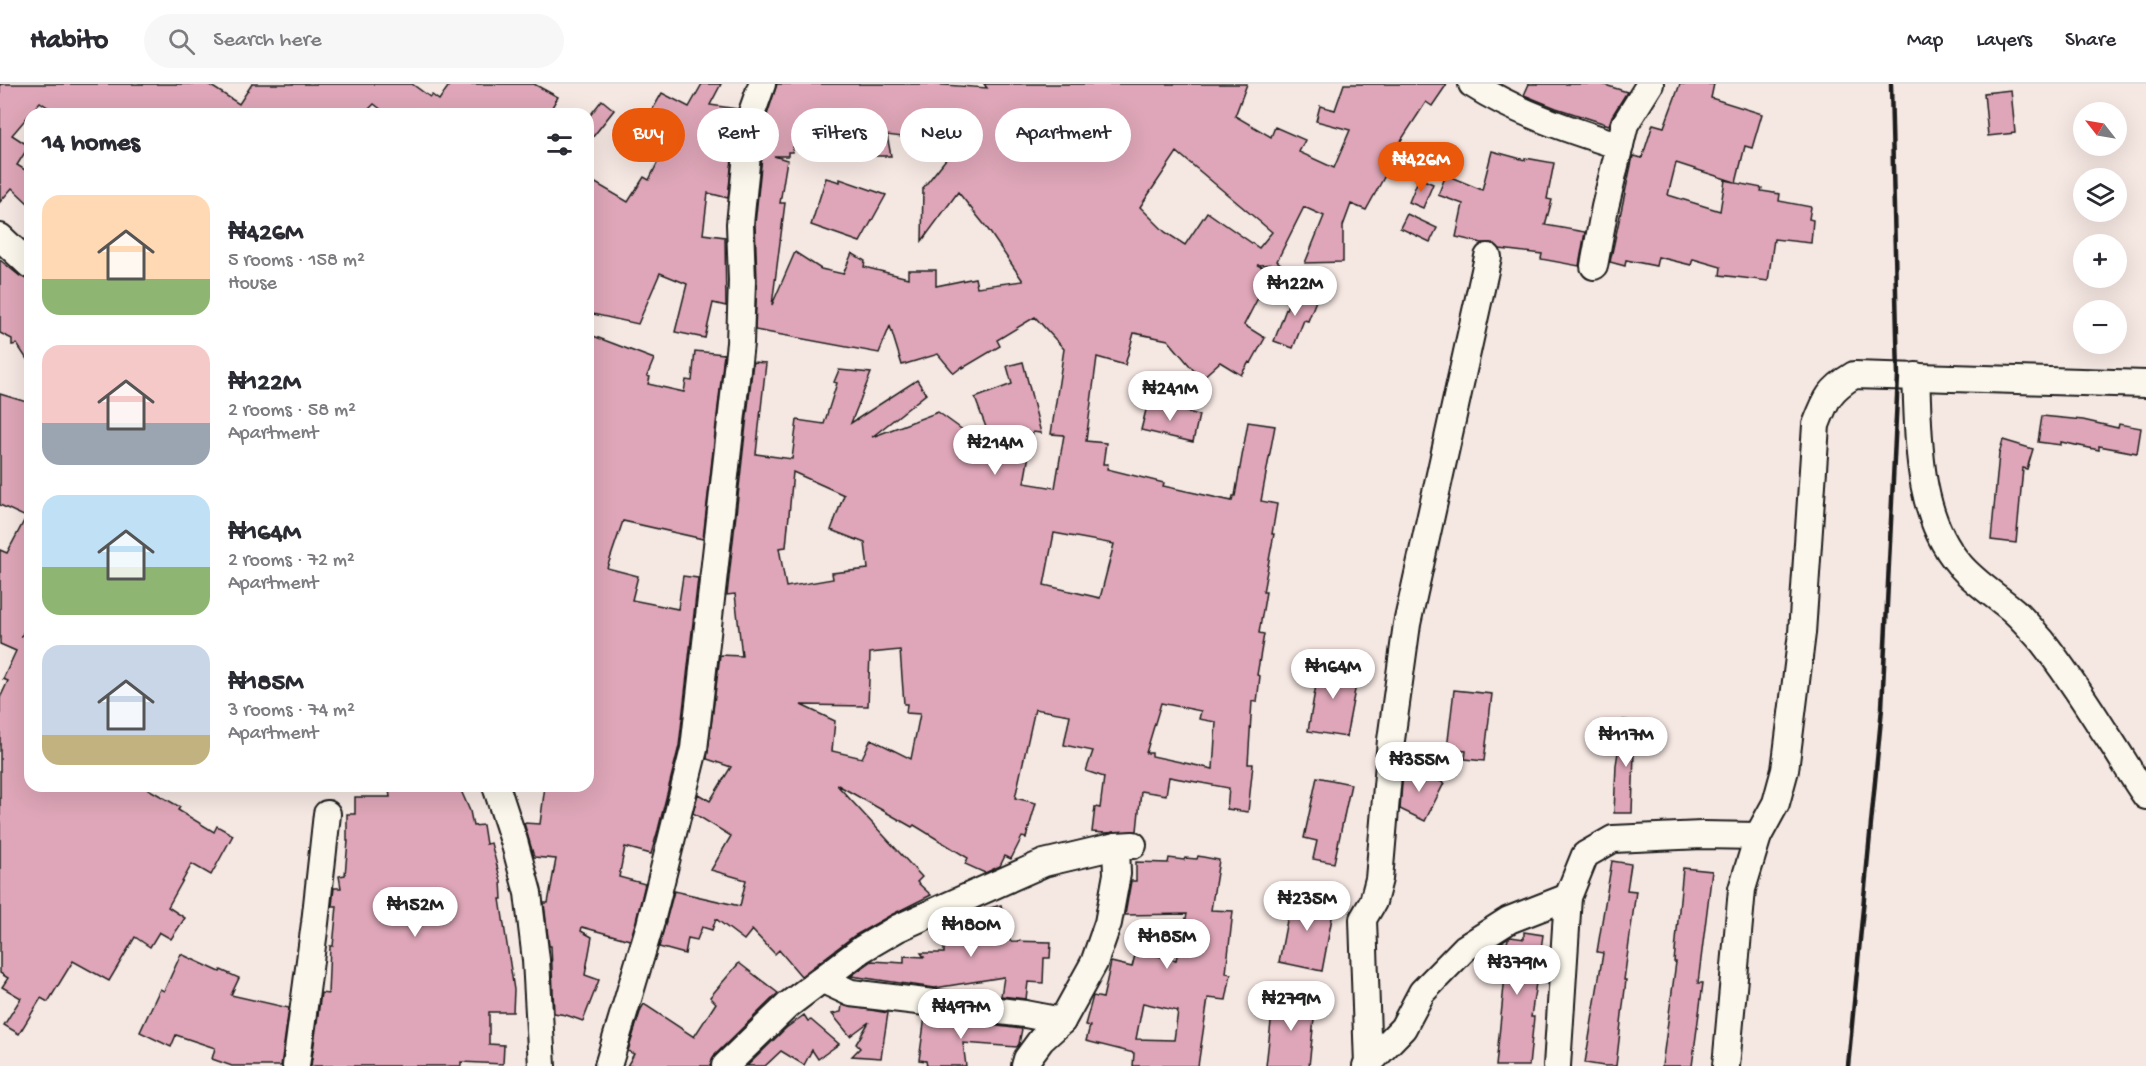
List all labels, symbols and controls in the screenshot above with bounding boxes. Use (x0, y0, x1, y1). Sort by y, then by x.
search box (144, 14, 564, 68)
text: Habito (30, 25, 108, 58)
icon: search (165, 25, 198, 58)
text: Search here (213, 28, 322, 54)
text: Map (1907, 29, 1943, 54)
text: Layers (1976, 29, 2032, 54)
text: Share (2065, 29, 2116, 54)
north arrow (2073, 102, 2127, 156)
map controls (2073, 102, 2127, 354)
chip: Buy (612, 108, 685, 162)
chip: Rent (697, 108, 779, 162)
chip: Filters (791, 108, 888, 162)
chip: New (900, 108, 983, 162)
chip: Apartment (995, 108, 1131, 162)
icon: filters (543, 128, 576, 161)
text: 14 homes (42, 129, 140, 160)
pin: ₦426M (1379, 142, 1463, 193)
text: ₦426M (1392, 150, 1450, 173)
button: layers (2073, 168, 2127, 222)
icon: home (90, 219, 162, 291)
text: ₦426M (228, 219, 303, 250)
button: + (2073, 234, 2127, 288)
text: 5 rooms · 158 m² (228, 250, 365, 273)
pin: ₦122M (1253, 266, 1337, 317)
text: House (228, 273, 277, 296)
text: ₦122M (1267, 274, 1323, 297)
button: − (2073, 300, 2127, 354)
icon: home (90, 369, 162, 441)
text: ₦122M (228, 369, 301, 400)
pin: ₦241M (1128, 371, 1212, 422)
text: ₦241M (1142, 379, 1198, 402)
text: 2 rooms · 58 m² (228, 400, 356, 423)
text: Apartment (228, 423, 318, 446)
pin: ₦214M (953, 425, 1037, 476)
text: ₦214M (967, 433, 1023, 456)
icon: home (90, 519, 162, 591)
text: ₦164M (228, 519, 301, 550)
text: 2 rooms · 72 m² (228, 550, 355, 573)
text: Apartment (228, 573, 318, 596)
pin: ₦164M (1291, 649, 1375, 700)
text: ₦164M (1305, 657, 1361, 680)
icon: home (90, 669, 162, 741)
text: ₦185M (228, 669, 303, 700)
text: 3 rooms · 74 m² (228, 700, 355, 723)
pin: ₦117M (1584, 717, 1668, 768)
text: Apartment (228, 723, 318, 746)
text: ₦117M (1599, 725, 1653, 748)
pin: ₦355M (1377, 742, 1461, 793)
text: ₦355M (1389, 750, 1449, 773)
pin: ₦235M (1265, 881, 1349, 932)
pin: ₦152M (373, 887, 457, 938)
text: ₦235M (1277, 889, 1337, 912)
text: ₦152M (387, 895, 443, 918)
pin: ₦180M (929, 907, 1013, 958)
text: ₦180M (942, 915, 1000, 938)
pin: ₦185M (1125, 919, 1209, 970)
text: ₦185M (1138, 927, 1196, 950)
pin: ₦379M (1475, 945, 1559, 996)
text: ₦379M (1487, 953, 1547, 976)
pin: ₦279M (1249, 981, 1333, 1032)
pin: ₦497M (919, 989, 1003, 1040)
text: ₦279M (1262, 989, 1320, 1012)
text: ₦497M (932, 997, 990, 1020)

